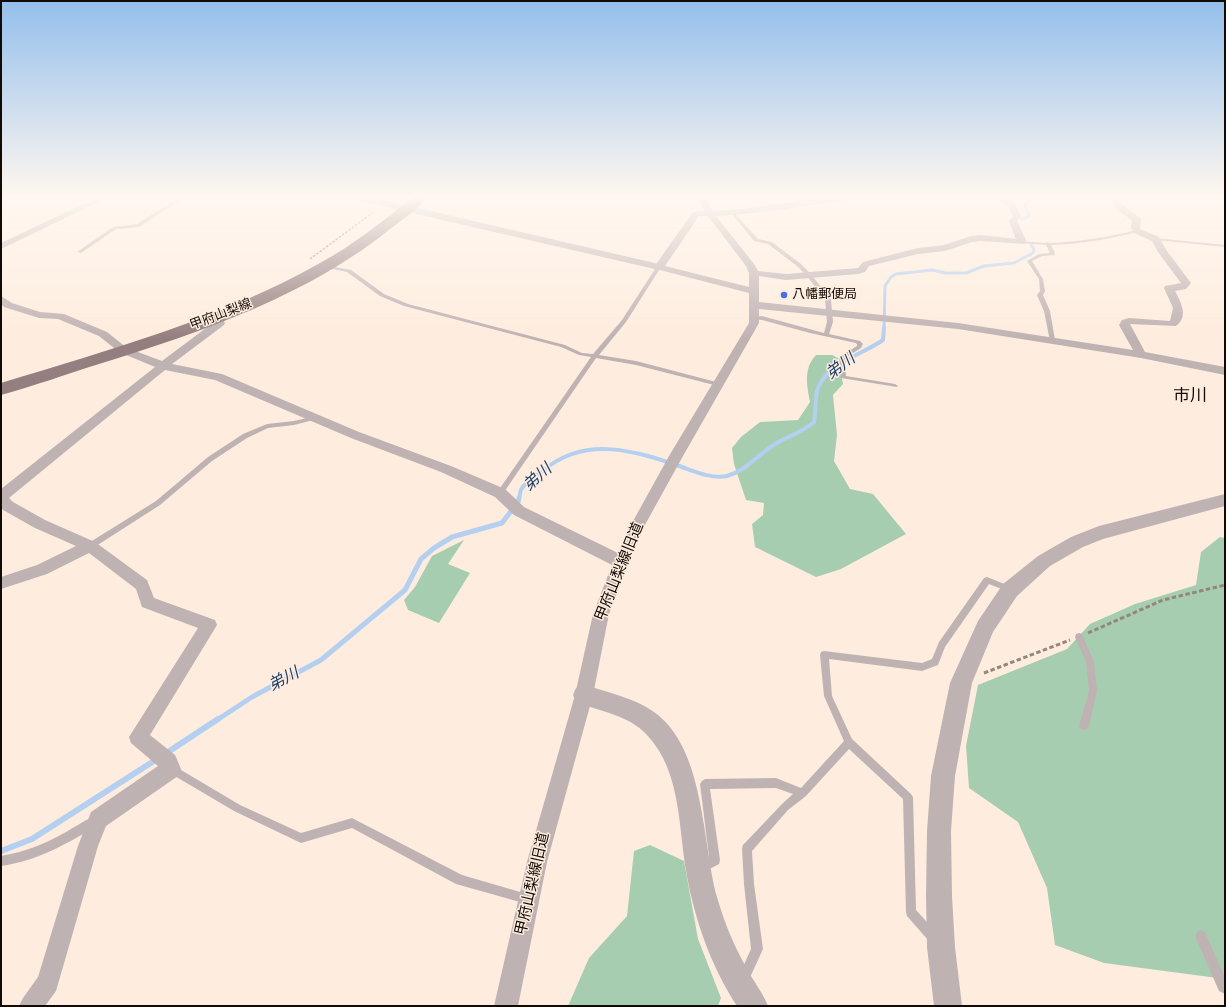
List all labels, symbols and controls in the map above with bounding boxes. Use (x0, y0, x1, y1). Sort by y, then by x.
place label: 八幡郵便局 (792, 287, 857, 303)
marker: 八幡郵便局 (779, 290, 789, 300)
street label: 甲府山梨線 (188, 296, 254, 334)
water label: 弟川 (822, 350, 860, 384)
district label: 市川 (1173, 387, 1207, 407)
water label: 弟川 (520, 460, 556, 496)
street label: 甲府山梨線旧道 (592, 520, 648, 624)
water label: 弟川 (265, 664, 303, 696)
street label: 甲府山梨線旧道 (512, 831, 554, 937)

